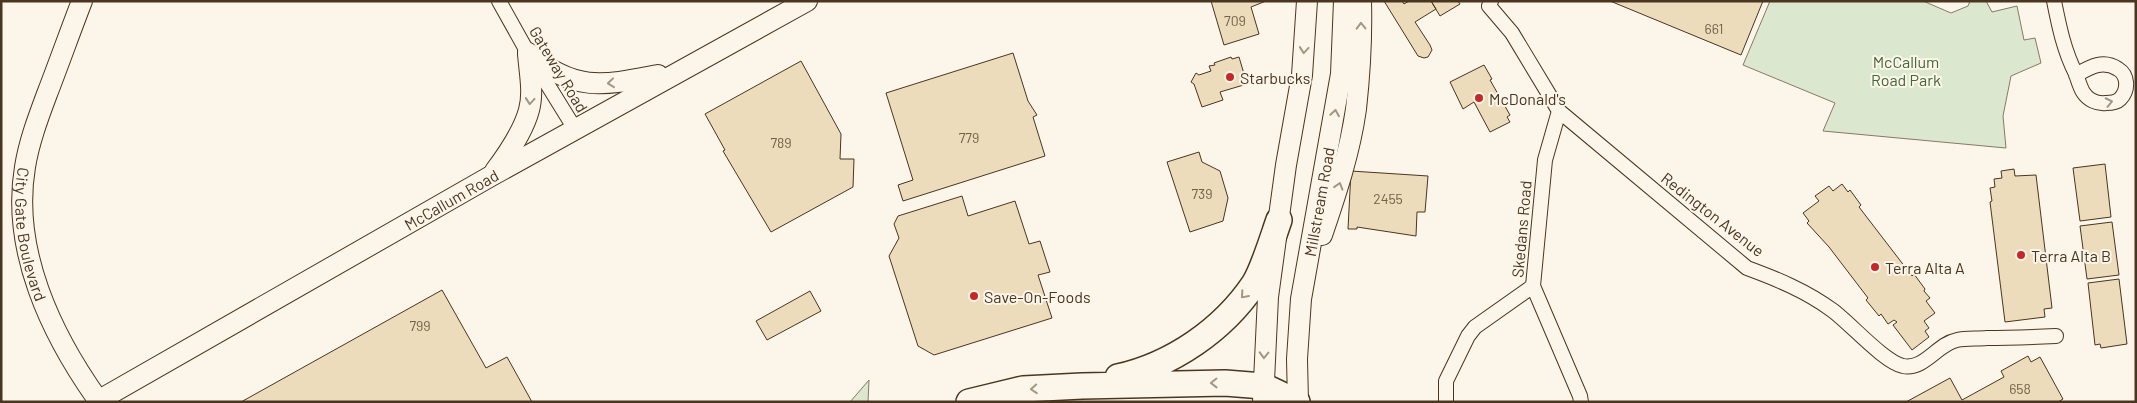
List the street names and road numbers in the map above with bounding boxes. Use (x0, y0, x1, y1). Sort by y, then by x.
street label: Gateway Road (526, 22, 592, 116)
street label: Millstream Road (1299, 146, 1337, 258)
street label: McCallum Road (401, 164, 501, 233)
street label: City Gate Boulevard (13, 167, 51, 303)
street label: Redington Avenue (1658, 168, 1768, 260)
street label: Skedans Road (1507, 180, 1535, 278)

